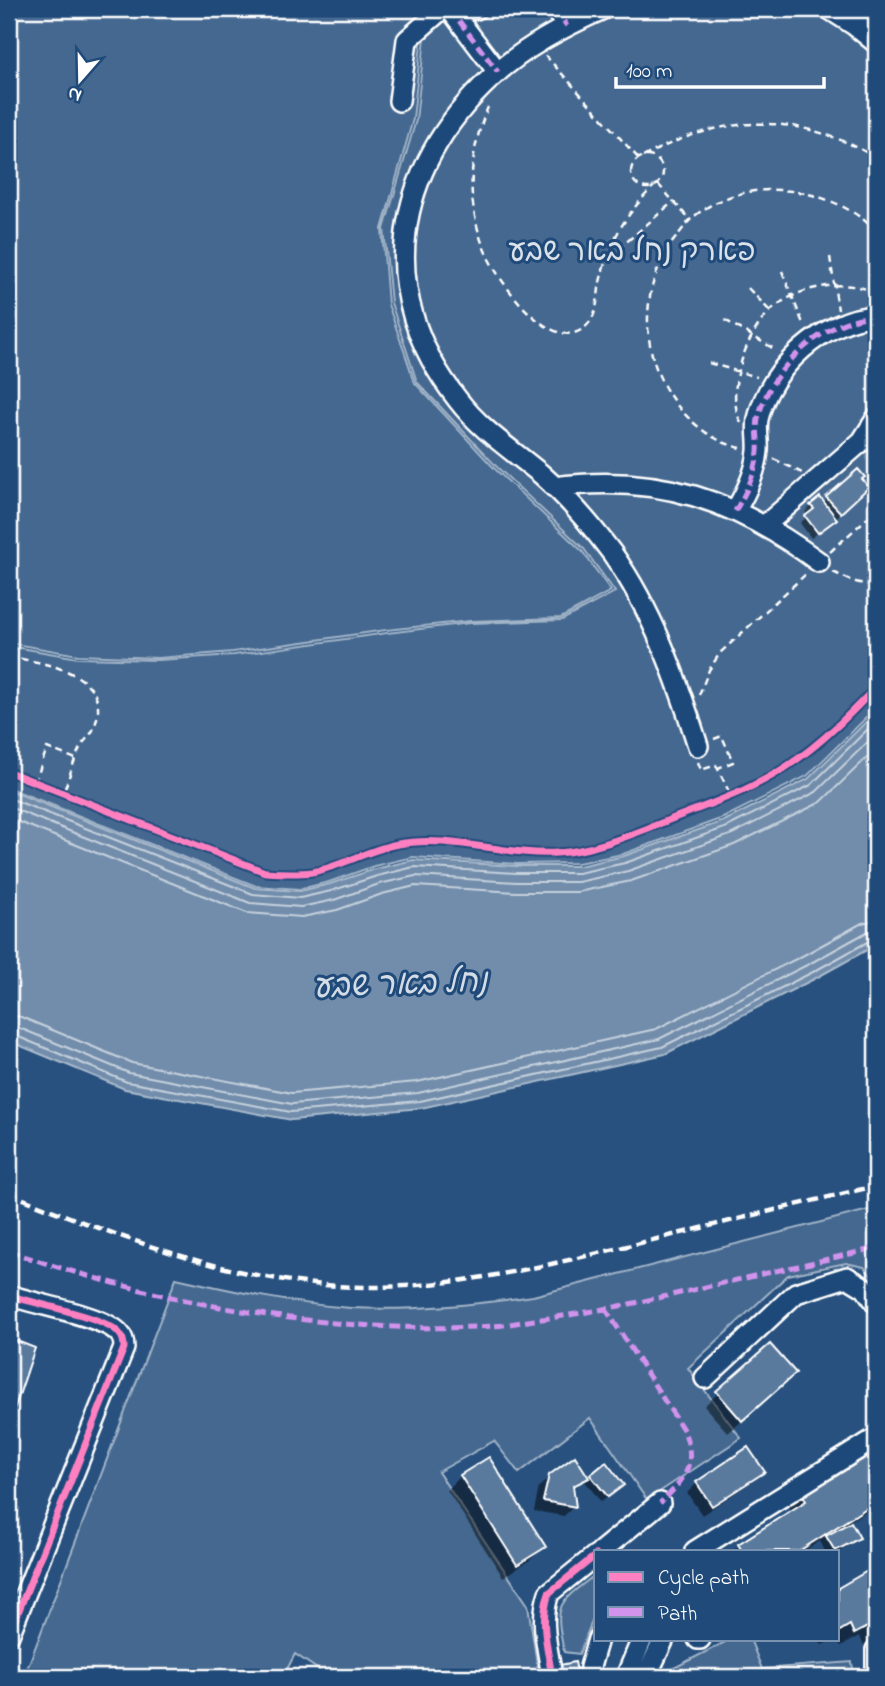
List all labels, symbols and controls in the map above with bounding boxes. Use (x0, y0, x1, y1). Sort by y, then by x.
north arrow (46, 46, 116, 116)
scale bar (616, 46, 824, 90)
text: 100 m (626, 57, 672, 87)
text: N (64, 79, 86, 109)
park label: פארק נחל באר שבע (508, 231, 756, 275)
water label: נחל באר שבע (312, 959, 490, 1013)
legend (594, 1550, 840, 1640)
text: Cycle path (658, 1564, 749, 1596)
text: Path (658, 1600, 697, 1630)

